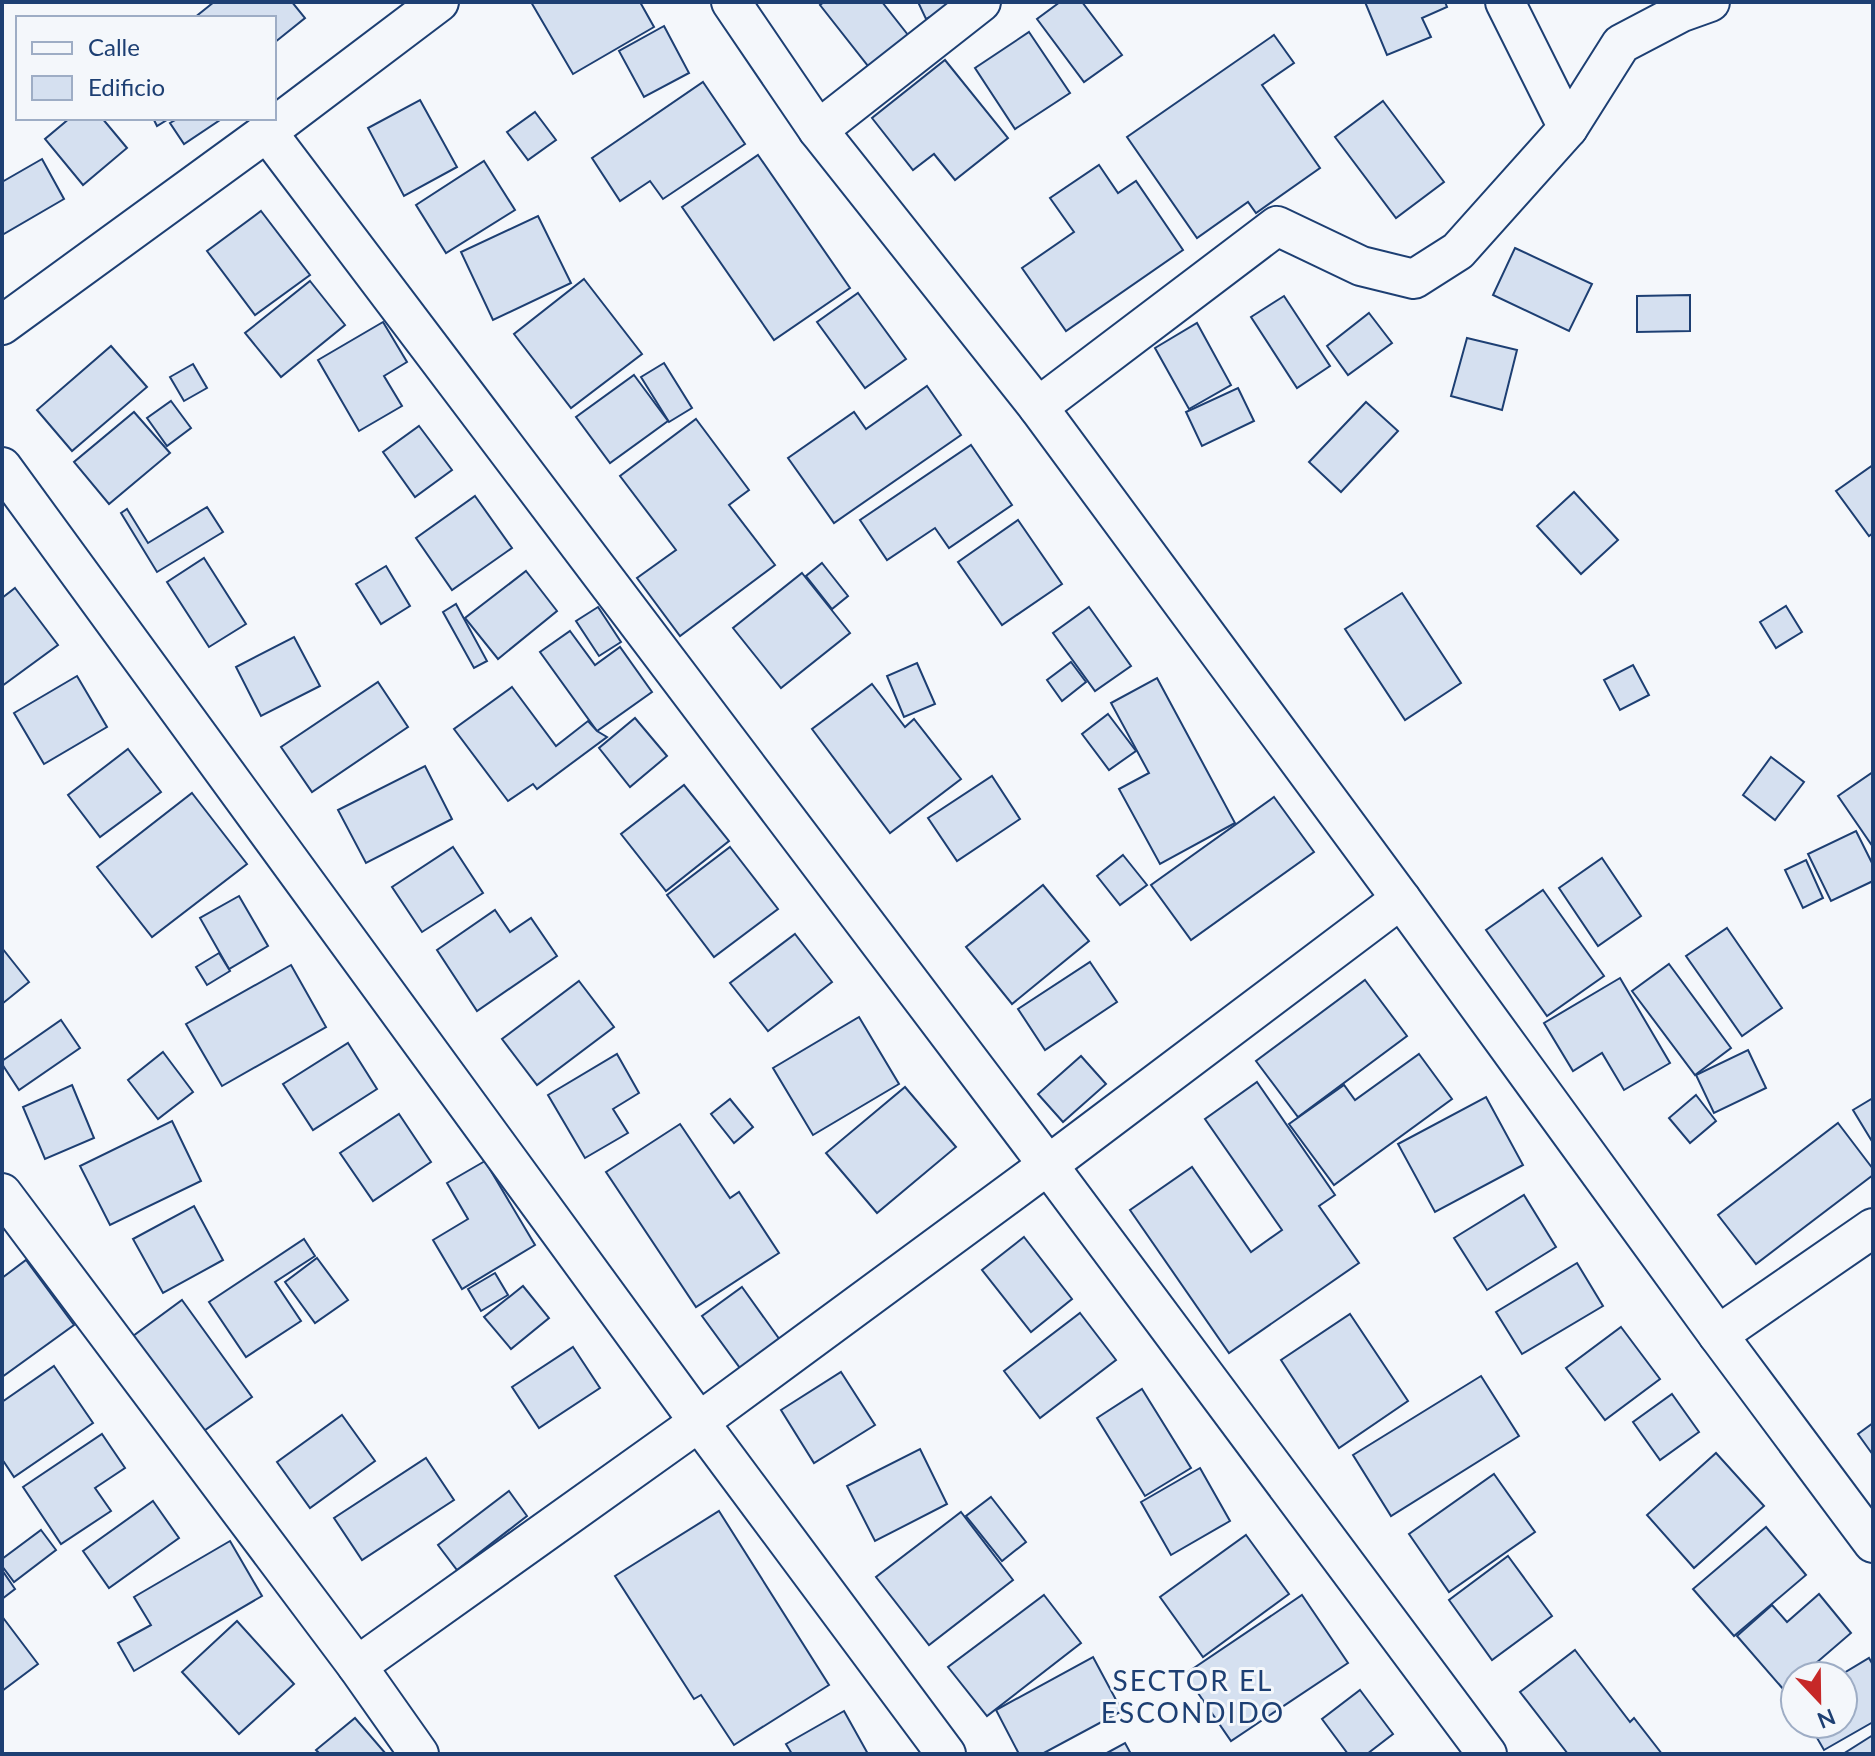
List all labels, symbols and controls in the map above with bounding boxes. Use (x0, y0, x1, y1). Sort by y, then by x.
legend (16, 16, 276, 120)
text: Calle (88, 32, 140, 61)
text: Edificio (88, 72, 165, 101)
north arrow (1779, 1660, 1859, 1740)
district label: SECTOR EL ESCONDIDO (1101, 1663, 1285, 1729)
text: N (1814, 1703, 1840, 1735)

